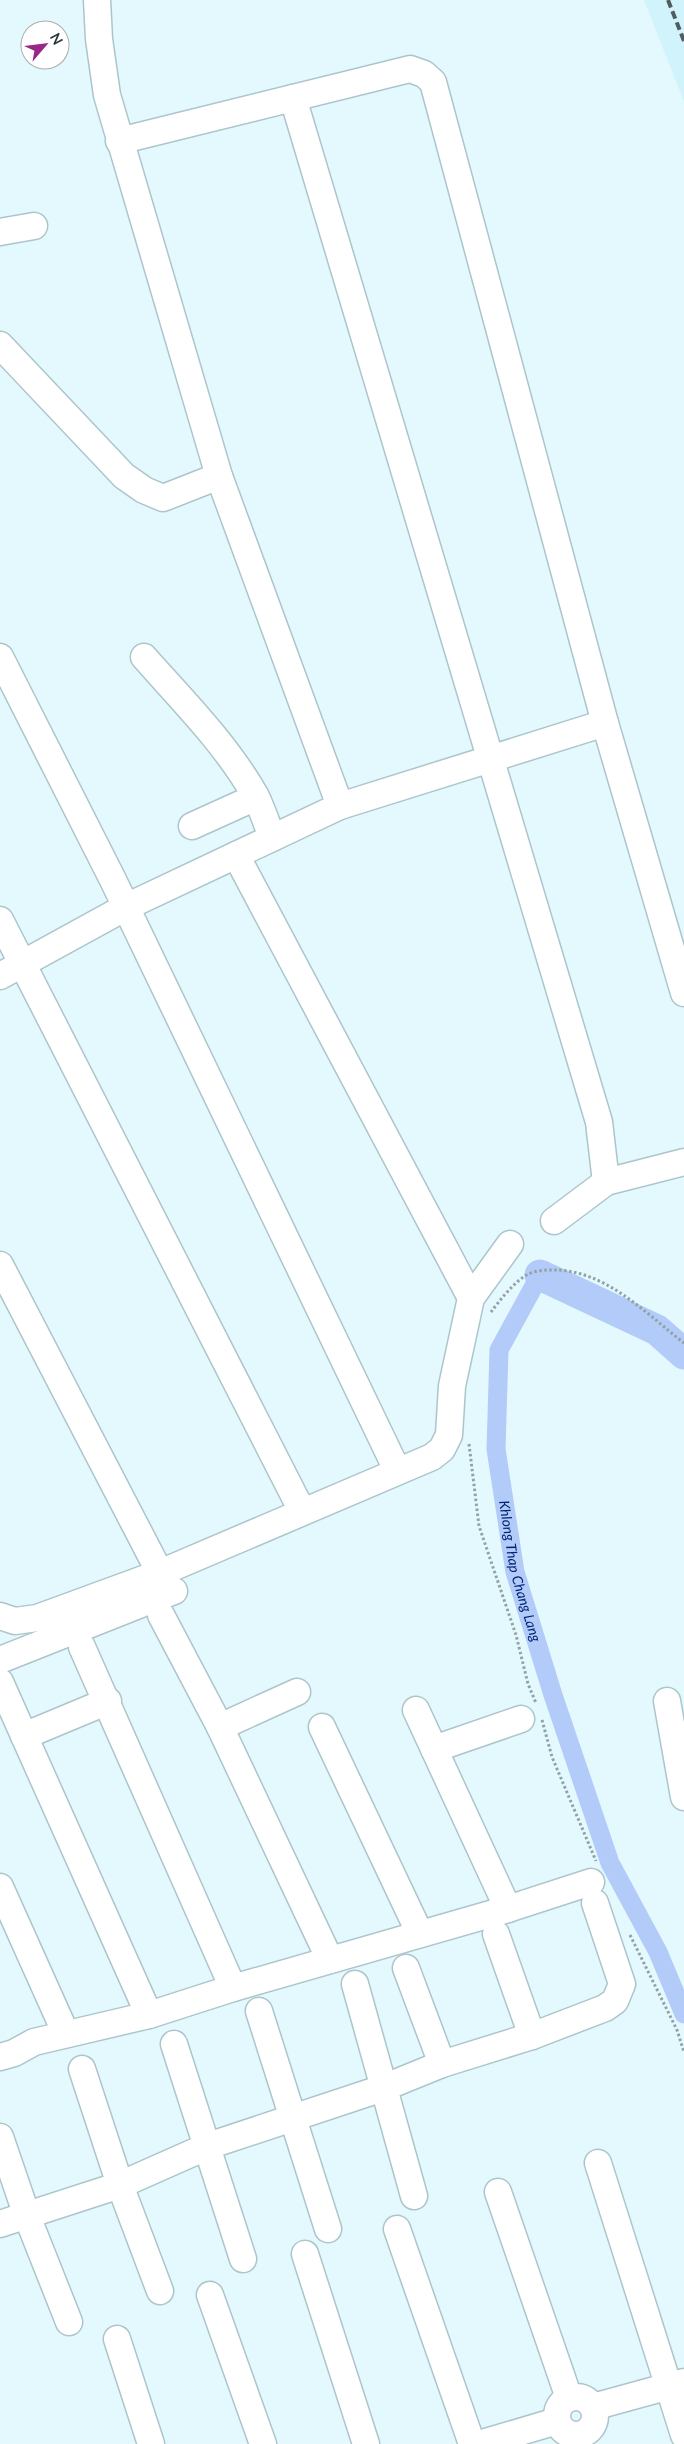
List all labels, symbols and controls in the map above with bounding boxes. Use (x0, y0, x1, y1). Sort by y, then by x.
north arrow (20, 20, 70, 70)
text: N (47, 30, 67, 47)
water label: Khlong Thap Chang Lang (496, 1499, 545, 1644)

